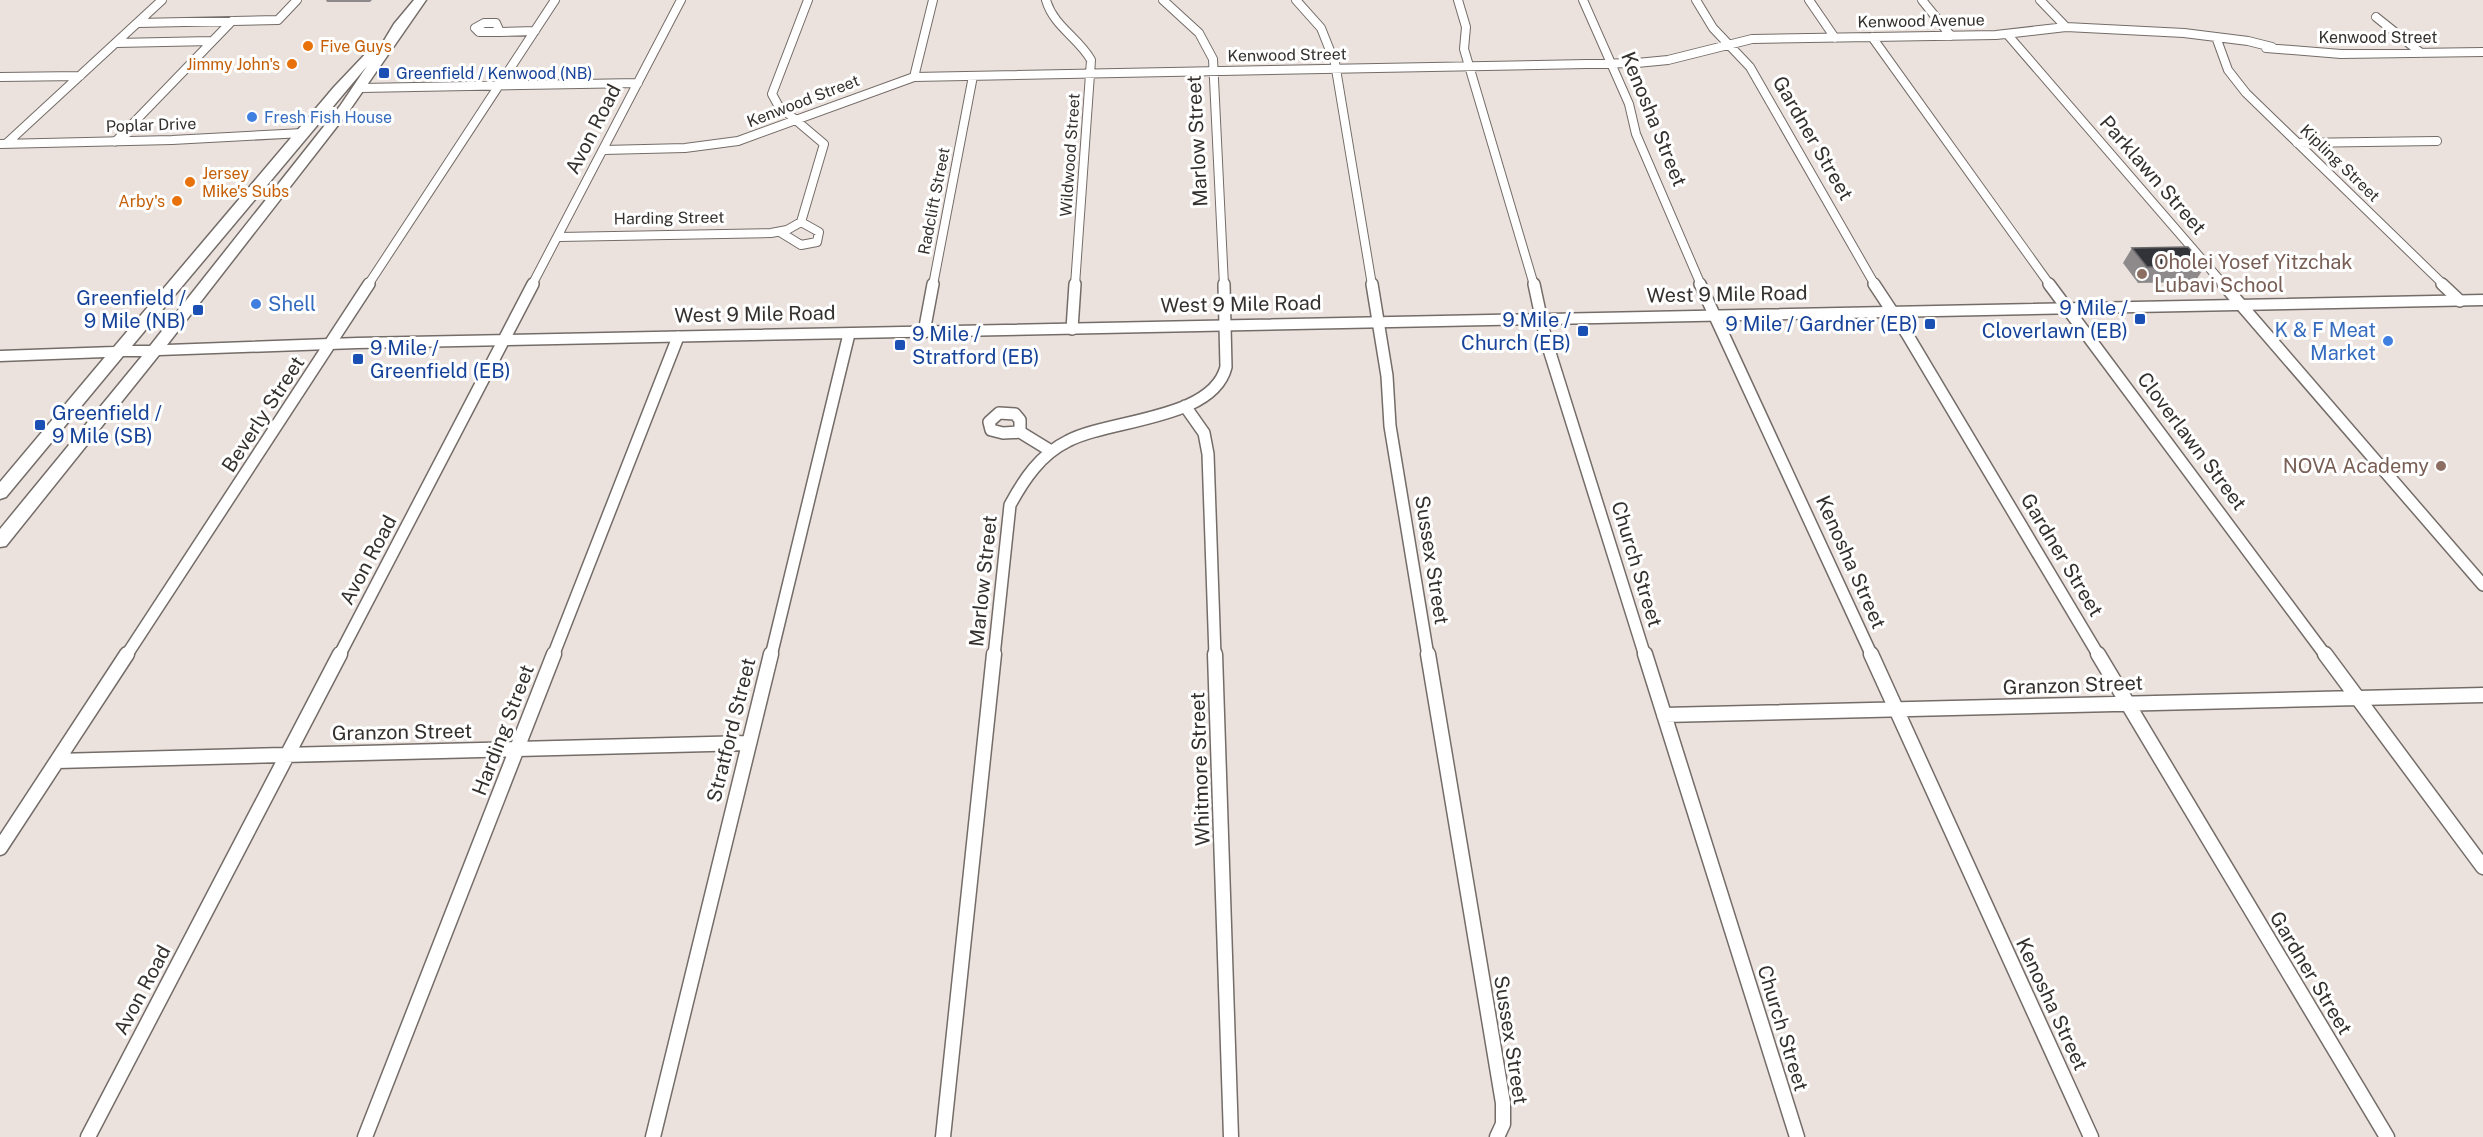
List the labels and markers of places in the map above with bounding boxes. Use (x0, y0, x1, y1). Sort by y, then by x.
place label: Five Guys (320, 37, 392, 56)
marker: Five Guys (301, 39, 315, 53)
place label: Jimmy John's (186, 55, 280, 74)
marker: Jimmy John's (285, 57, 299, 71)
place label: Greenfield / Kenwood (NB) (396, 64, 592, 83)
marker: Greenfield / Kenwood (NB) (377, 66, 391, 80)
place label: Fresh Fish House (264, 108, 392, 127)
marker: Fresh Fish House (245, 110, 259, 124)
place label: Jersey Mike's Subs (202, 164, 289, 201)
marker: Jersey Mike's Subs (183, 175, 197, 189)
place label: Arby's (118, 192, 165, 211)
marker: Arby's (170, 194, 184, 208)
place label: Oholei Yosef Yitzchak Lubavi School (2154, 250, 2353, 297)
marker: Oholei Yosef Yitzchak Lubavi School (2135, 267, 2149, 281)
place label: Greenfield / 9 Mile (NB) (76, 286, 186, 333)
place label: Shell (268, 292, 316, 316)
place label: 9 Mile / Cloverlawn (EB) (1982, 296, 2128, 343)
marker: Shell (249, 297, 263, 311)
marker: Greenfield / 9 Mile (NB) (191, 303, 205, 317)
place label: 9 Mile / Church (EB) (1461, 308, 1571, 355)
place label: 9 Mile / Gardner (EB) (1725, 312, 1918, 336)
marker: 9 Mile / Cloverlawn (EB) (2133, 312, 2147, 326)
marker: 9 Mile / Gardner (EB) (1923, 317, 1937, 331)
place label: K & F Meat Market (2275, 318, 2376, 365)
place label: 9 Mile / Stratford (EB) (912, 322, 1039, 369)
marker: 9 Mile / Church (EB) (1576, 324, 1590, 338)
marker: K & F Meat Market (2381, 334, 2395, 348)
place label: 9 Mile / Greenfield (EB) (370, 336, 511, 383)
marker: 9 Mile / Stratford (EB) (893, 338, 907, 352)
marker: 9 Mile / Greenfield (EB) (351, 352, 365, 366)
place label: Greenfield / 9 Mile (SB) (52, 401, 162, 448)
marker: Greenfield / 9 Mile (SB) (33, 418, 47, 432)
place label: NOVA Academy (2283, 454, 2429, 478)
marker: NOVA Academy (2434, 459, 2448, 473)

